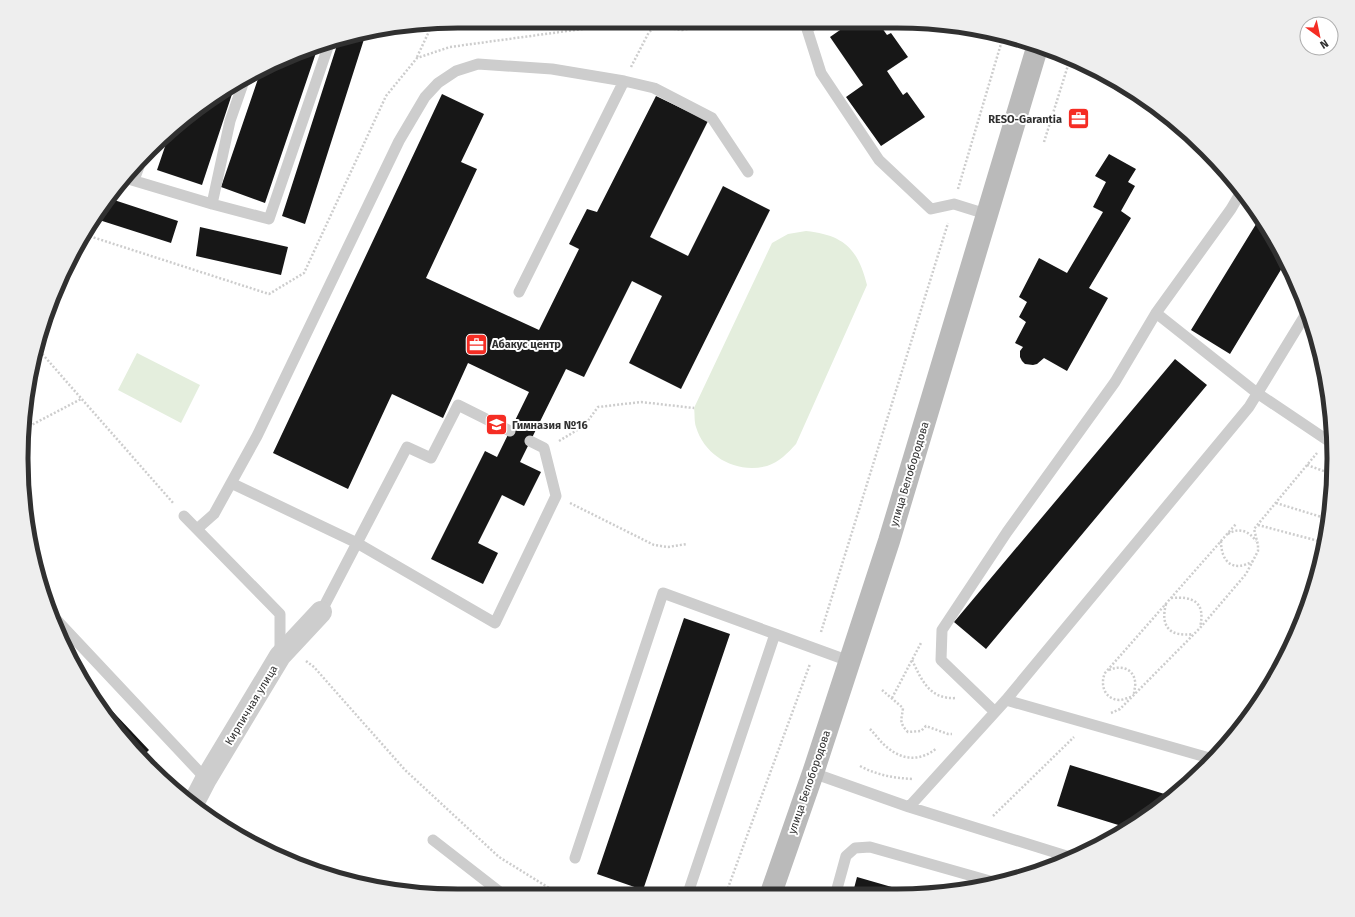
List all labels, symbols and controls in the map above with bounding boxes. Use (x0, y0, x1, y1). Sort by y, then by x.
north arrow (1299, 16, 1339, 56)
text: N (1318, 37, 1331, 51)
office icon: RESO-Garantia (1065, 106, 1091, 132)
place label: RESO-Garantia (988, 113, 1062, 126)
office icon: Абакус центр (464, 331, 490, 357)
place label: Абакус центр (491, 338, 561, 351)
school or university icon: Гимназия №16 (483, 412, 509, 438)
place label: Гимназия №16 (512, 419, 588, 432)
street label: улица Белобородова (887, 420, 932, 528)
street label: Кирпичная улица (222, 663, 280, 748)
street label: улица Белобородова (786, 729, 833, 836)

